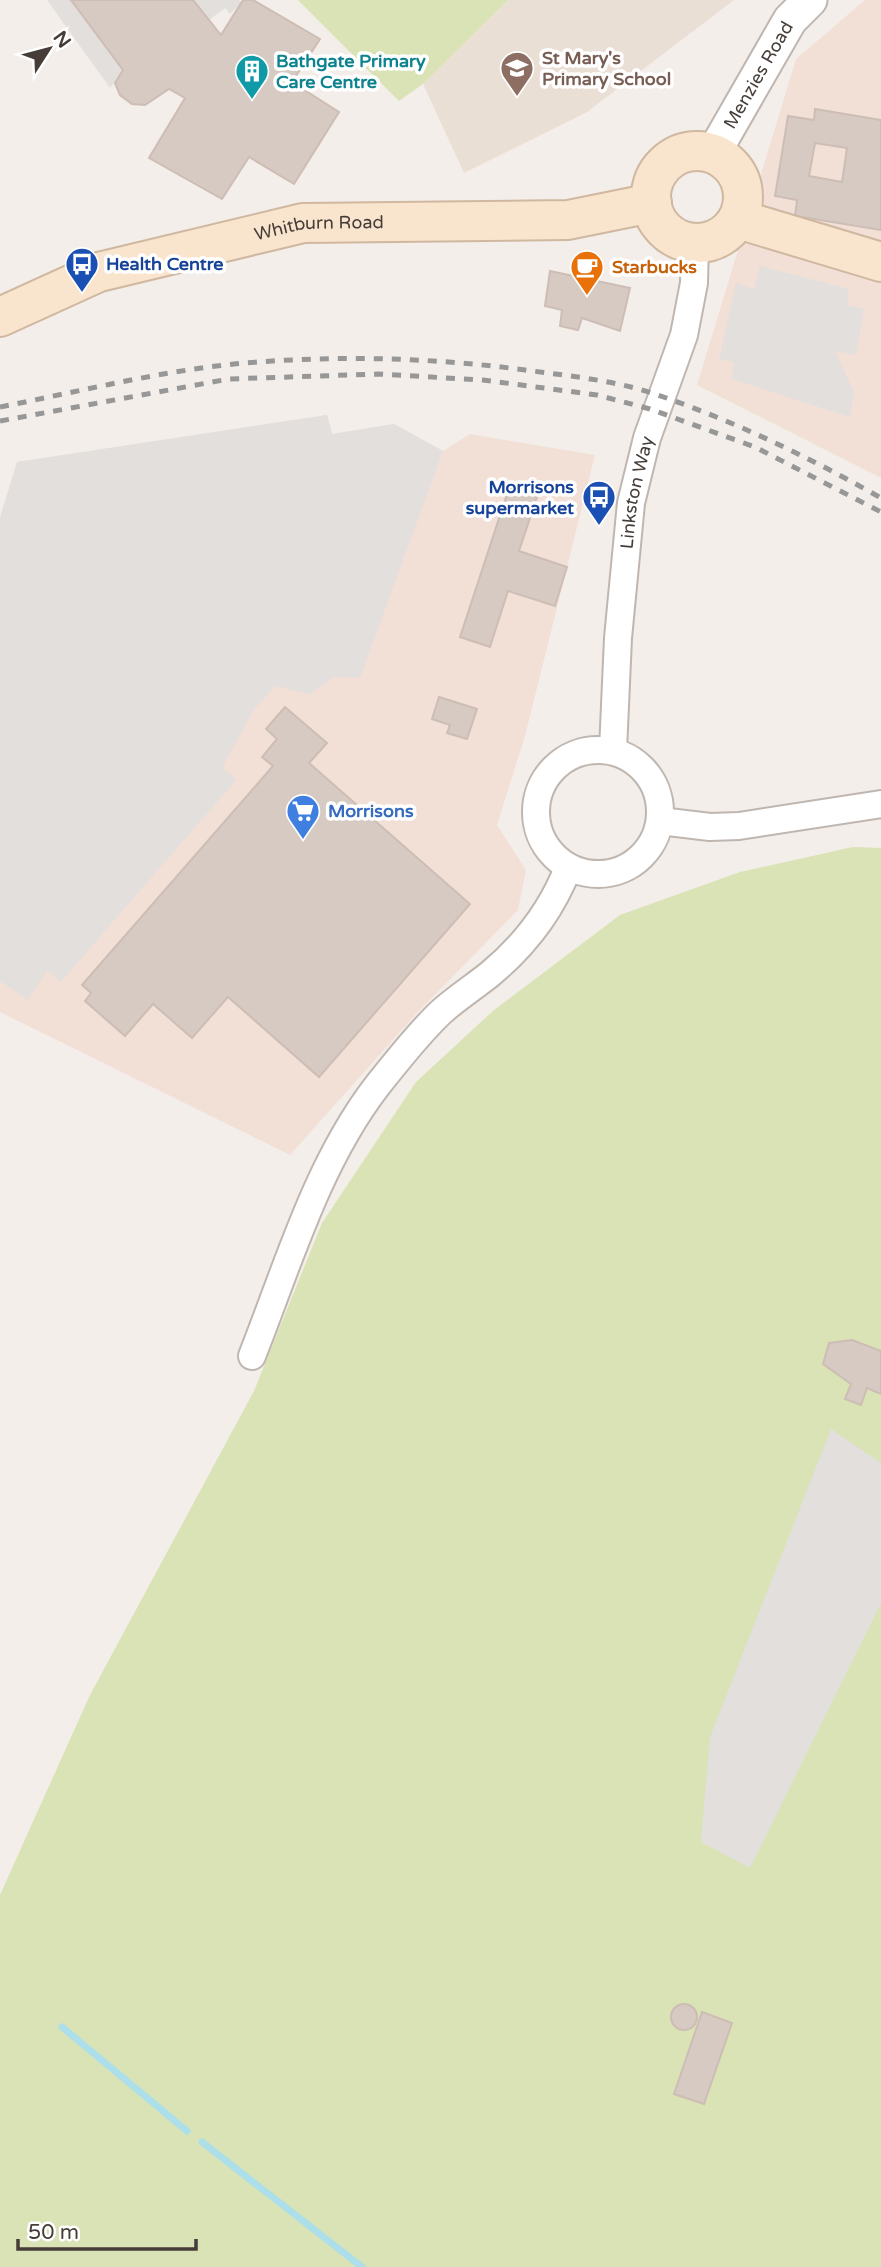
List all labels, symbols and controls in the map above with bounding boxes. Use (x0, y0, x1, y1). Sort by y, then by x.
north arrow (14, 14, 84, 84)
street label: Menzies Road (719, 17, 798, 133)
text: N (49, 27, 75, 52)
place label: St Mary's Primary School (542, 47, 671, 90)
school or university icon: St Mary's Primary School (498, 49, 536, 98)
place label: Bathgate Primary Care Centre (276, 50, 426, 93)
building icon: Bathgate Primary Care Centre (233, 52, 271, 101)
street label: Whitburn Road (252, 211, 384, 245)
bus stop icon: Health Centre (63, 245, 101, 294)
cafe icon: Starbucks (568, 248, 606, 297)
place label: Health Centre (106, 253, 224, 275)
place label: Starbucks (612, 256, 697, 278)
street label: Linkston Way (616, 433, 658, 550)
place label: Morrisons supermarket (466, 476, 574, 519)
bus stop icon: Morrisons supermarket (580, 478, 618, 527)
supermarket icon: Morrisons (284, 792, 322, 841)
place label: Morrisons (328, 800, 414, 822)
scale bar (18, 2208, 196, 2252)
text: 50 m (28, 2220, 79, 2245)

